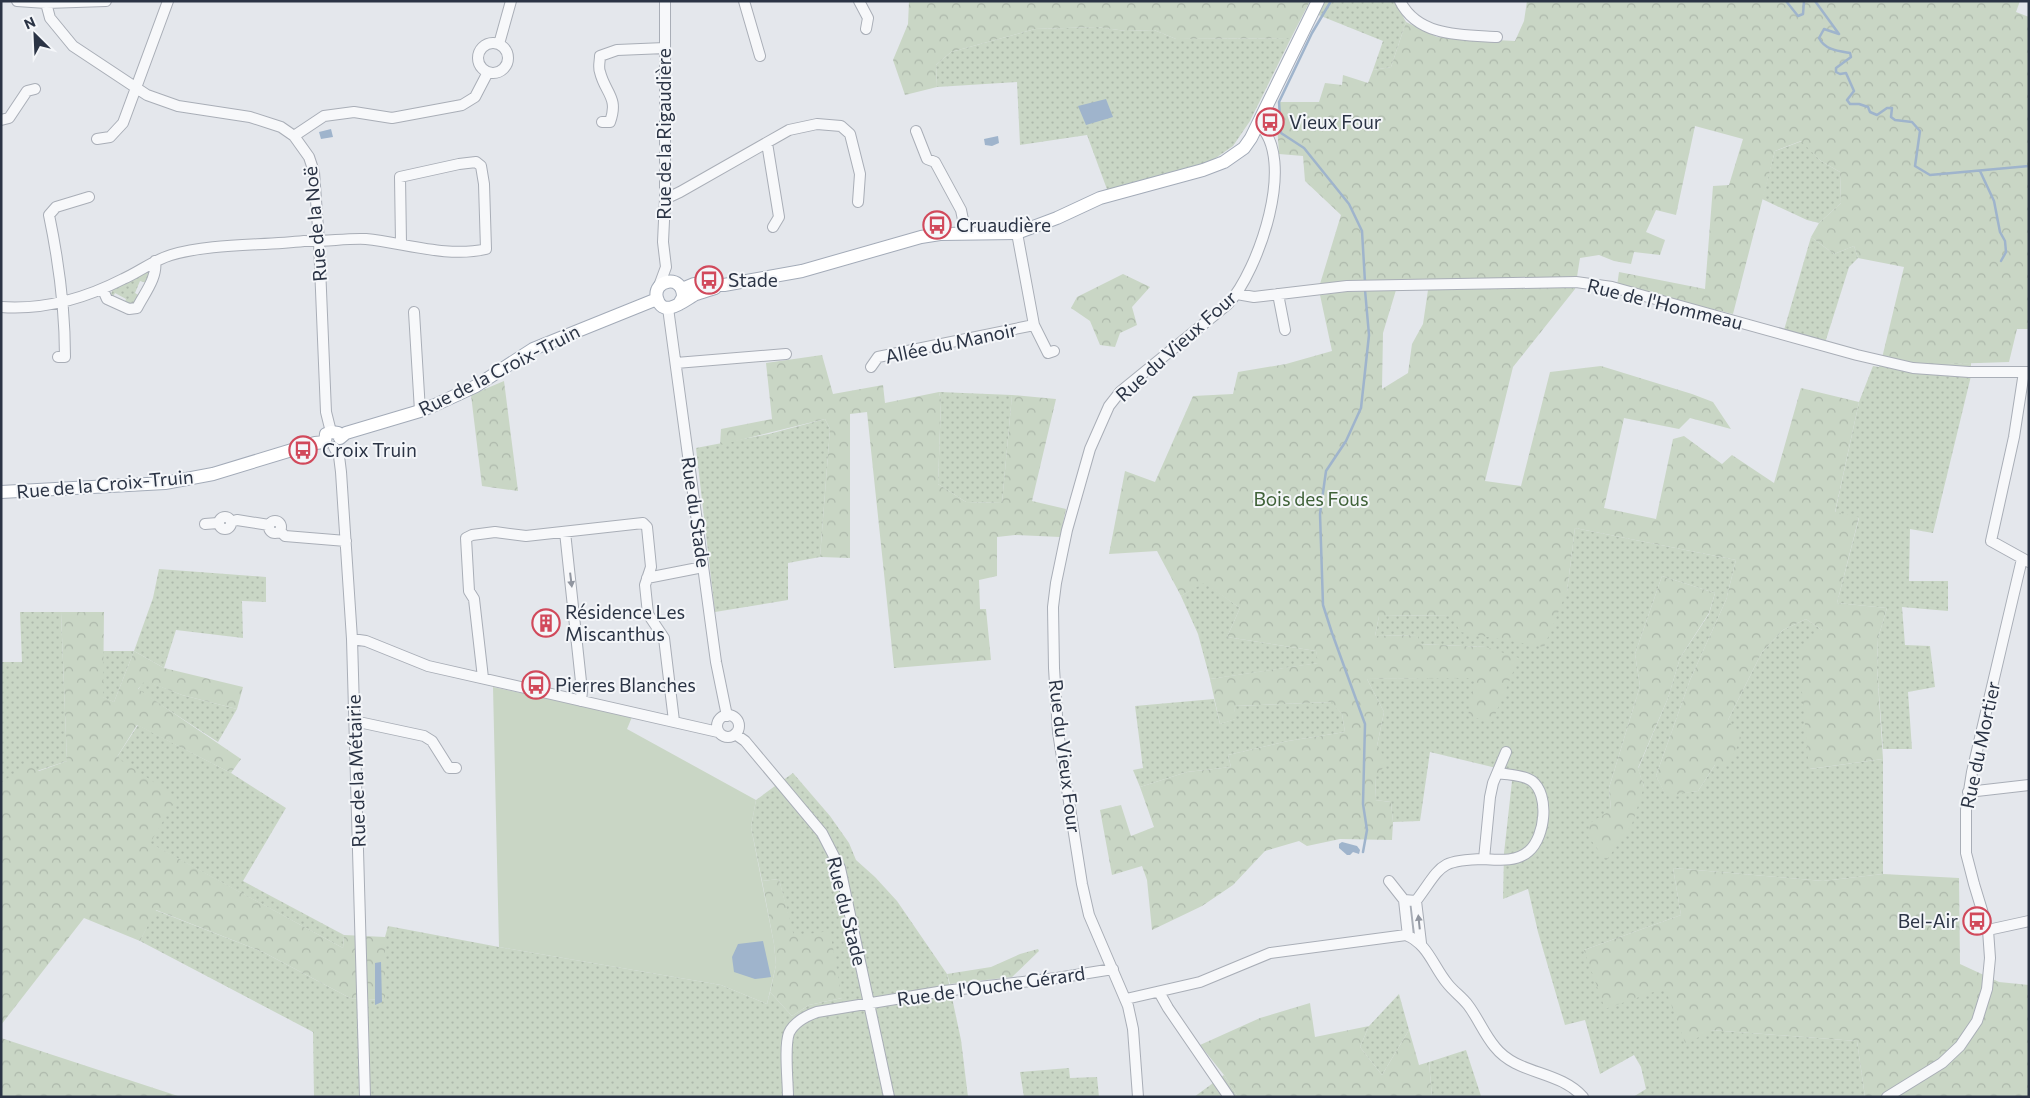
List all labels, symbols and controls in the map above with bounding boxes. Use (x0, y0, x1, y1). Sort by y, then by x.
north arrow (10, 10, 60, 60)
text: N (21, 13, 38, 33)
street label: Rue de la Rigaudière (652, 48, 675, 220)
bus stop icon: Vieux Four (1255, 107, 1285, 137)
place label: Vieux Four (1289, 110, 1382, 133)
street label: Rue de la Noë (298, 165, 331, 283)
bus stop icon: Cruaudière (922, 210, 952, 240)
place label: Cruaudière (956, 213, 1051, 236)
bus stop icon: Stade (694, 265, 724, 295)
place label: Stade (728, 268, 778, 291)
street label: Rue de l'Hommeau (1585, 273, 1745, 334)
street label: Rue du Vieux Four (1111, 285, 1241, 406)
street label: Allée du Manoir (883, 317, 1019, 368)
street label: Rue de la Croix-Truin (414, 319, 583, 420)
bus stop icon: Croix Truin (288, 435, 318, 465)
place label: Croix Truin (322, 438, 417, 461)
street label: Rue du Stade (677, 455, 716, 569)
street label: Rue de la Croix-Truin (15, 464, 194, 503)
park label: Bois des Fous (1253, 487, 1369, 510)
one-way arrow (567, 572, 575, 588)
place label: Résidence Les Miscanthus (565, 600, 685, 645)
building icon: Résidence Les Miscanthus (531, 608, 561, 638)
bus stop icon: Pierres Blanches (521, 670, 551, 700)
place label: Pierres Blanches (555, 673, 696, 696)
street label: Rue du Vieux Four (1045, 678, 1086, 834)
street label: Rue du Mortier (1955, 679, 2004, 811)
street label: Rue de la Métairie (341, 694, 370, 848)
street label: Rue du Stade (823, 854, 872, 968)
bus stop icon: Bel-Air (1962, 906, 1992, 936)
place label: Bel-Air (1898, 909, 1958, 932)
one-way arrow (1415, 914, 1423, 930)
street label: Rue de l'Ouche Gérard (895, 961, 1087, 1010)

